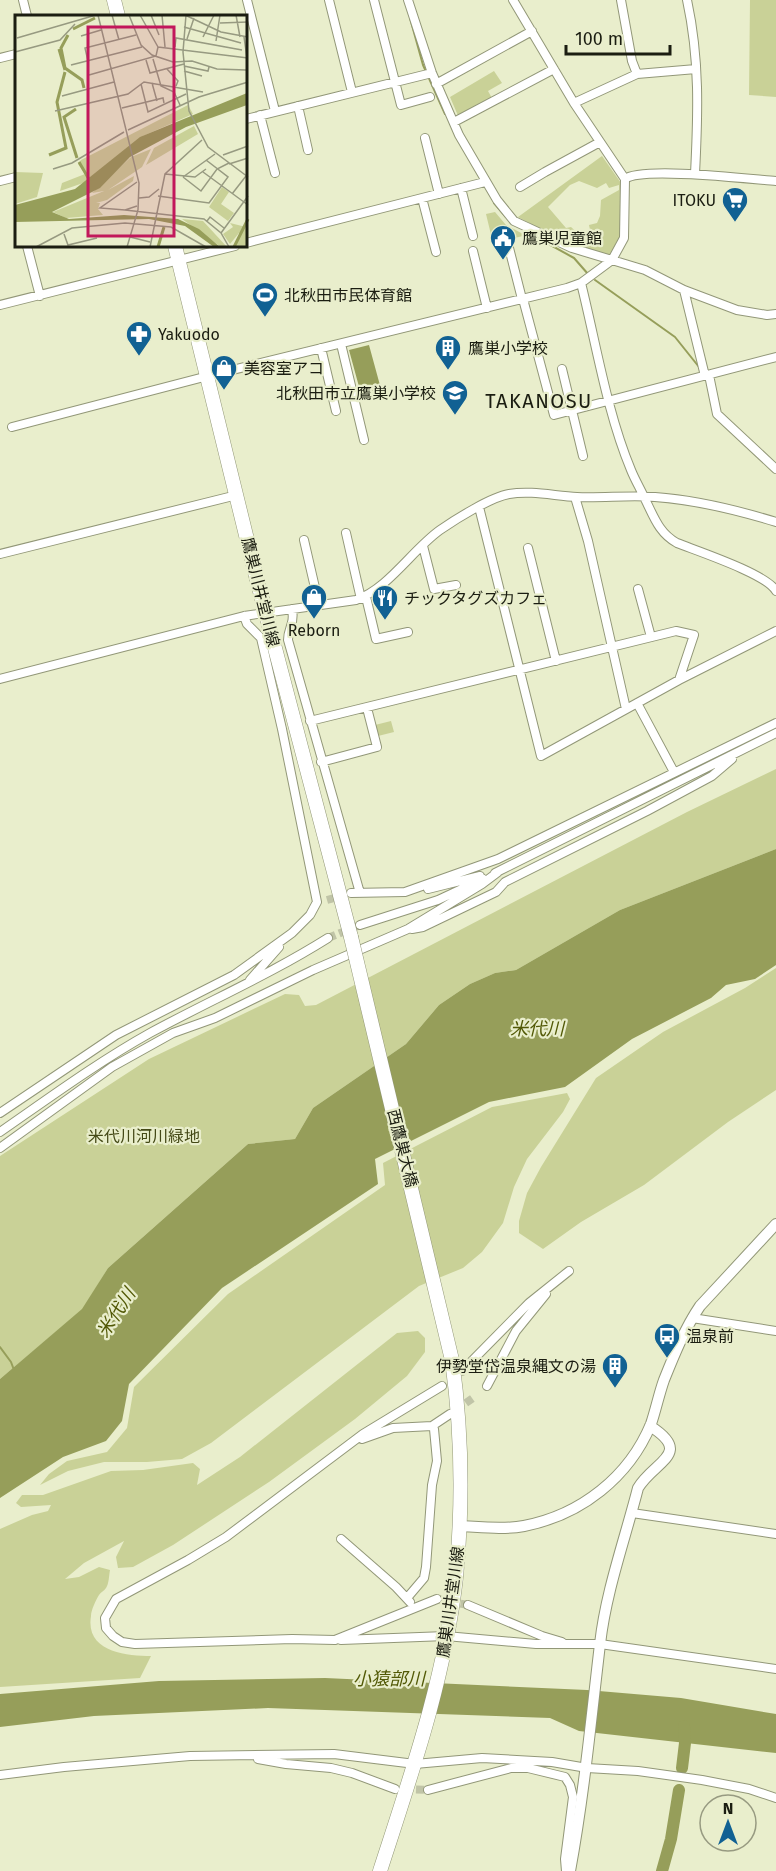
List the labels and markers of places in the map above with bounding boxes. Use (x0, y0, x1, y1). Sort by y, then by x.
supermarket icon: ITOKU (720, 185, 750, 223)
place label: ITOKU (673, 191, 716, 210)
public building icon: 鷹巣児童館 (488, 223, 518, 261)
place label: 鷹巣児童館 (522, 229, 602, 248)
sports icon: 北秋田市民体育館 (250, 280, 280, 318)
place label: 北秋田市民体育館 (284, 286, 412, 305)
pharmacy icon: Yakuodo (124, 319, 154, 357)
place label: Yakuodo (158, 325, 220, 344)
building icon: 鷹巣小学校 (433, 333, 463, 371)
place label: 鷹巣小学校 (468, 339, 548, 358)
shop icon: 美容室アコ (209, 353, 239, 391)
place label: 美容室アコ (244, 359, 324, 378)
school or university icon: 北秋田市立鷹巣小学校 (440, 378, 470, 416)
place label: 北秋田市立鷹巣小学校 (276, 384, 436, 403)
shop icon: Reborn (299, 582, 329, 620)
restaurant icon: チックタグズカフェ (370, 583, 400, 621)
place label: チックタグズカフェ (404, 589, 547, 608)
place label: Reborn (288, 621, 340, 640)
bus stop icon: 温泉前 (652, 1321, 682, 1359)
place label: 温泉前 (686, 1327, 734, 1346)
building icon: 伊勢堂岱温泉縄文の湯 (600, 1351, 630, 1389)
place label: 伊勢堂岱温泉縄文の湯 (436, 1357, 596, 1376)

